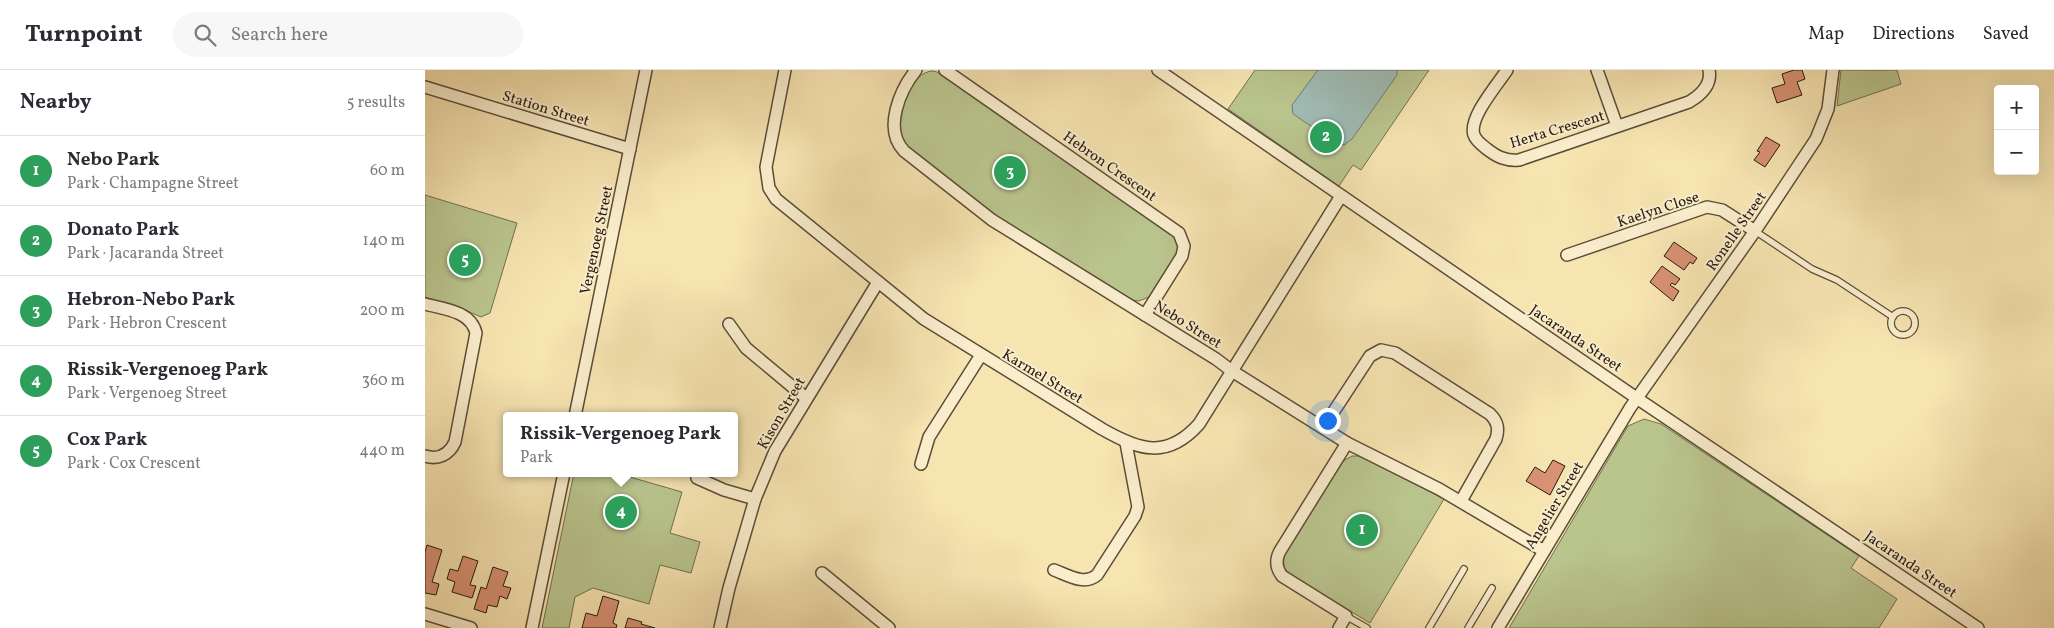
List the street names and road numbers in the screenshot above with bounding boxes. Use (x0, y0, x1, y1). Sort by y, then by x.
street label: Station Street (500, 86, 592, 133)
street label: Herta Crescent (1507, 106, 1607, 155)
street label: Hebron Crescent (1058, 127, 1160, 208)
street label: Vergenoeg Street (576, 184, 619, 297)
street label: Kaelyn Close (1615, 187, 1702, 234)
street label: Ronelle Street (1702, 188, 1772, 276)
street label: Nebo Street (1149, 296, 1225, 355)
street label: Jacaranda Street (1525, 300, 1626, 378)
street label: Karmel Street (998, 345, 1087, 410)
street label: Kison Street (753, 374, 811, 454)
street label: Angelier Street (1521, 458, 1590, 554)
street label: Jacaranda Street (1860, 526, 1961, 604)

